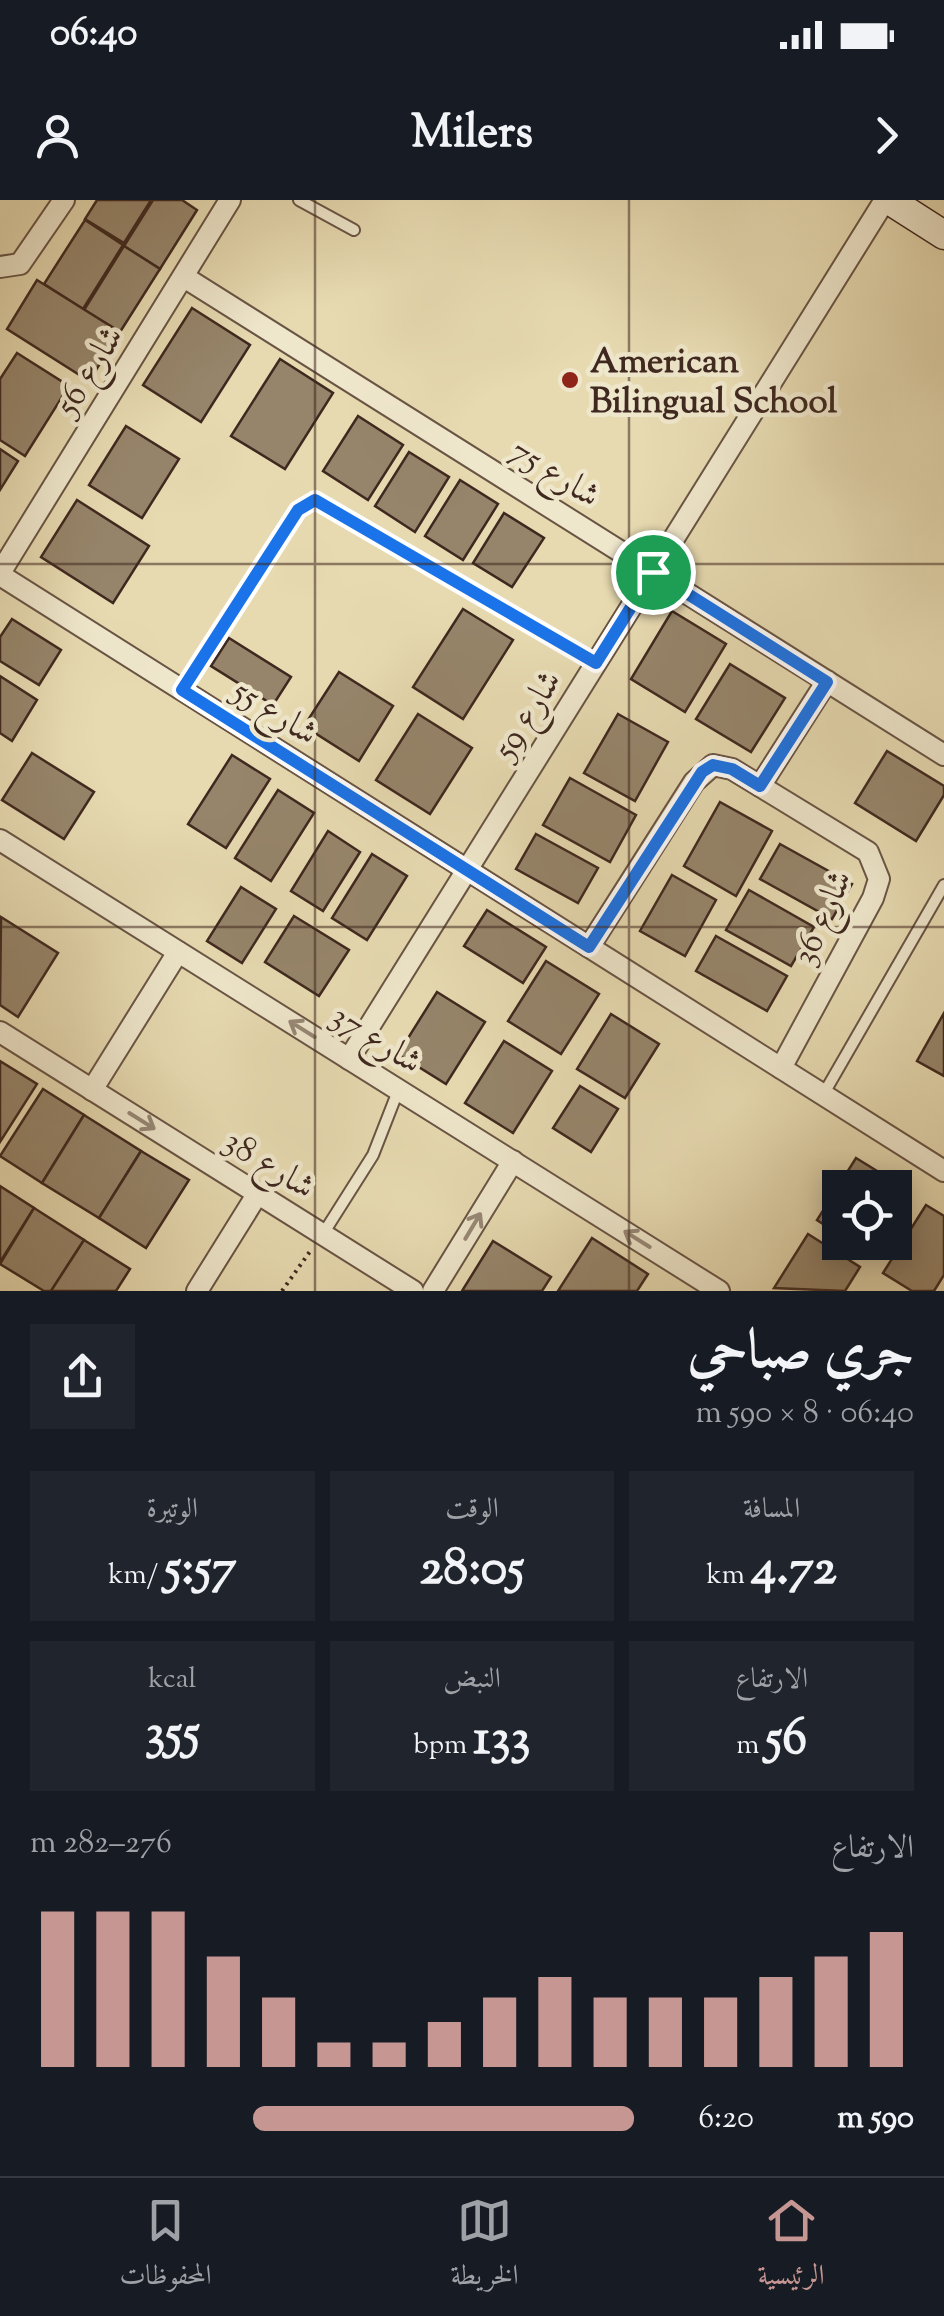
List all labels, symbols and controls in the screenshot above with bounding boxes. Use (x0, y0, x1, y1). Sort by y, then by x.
text: 06:40 (50, 8, 137, 62)
text: Milers (411, 103, 533, 168)
icon: person (30, 108, 85, 163)
icon: forward (859, 108, 914, 163)
street label: شارع 56 (42, 317, 138, 428)
place label: American Bilingual School (590, 338, 837, 429)
marker: American Bilingual School (559, 369, 581, 391)
street label: شارع 75 (499, 427, 609, 522)
pin (611, 530, 696, 615)
icon: arrive (626, 545, 681, 600)
street label: شارع 59 (481, 661, 576, 772)
street label: شارع 55 (220, 667, 327, 760)
street label: شارع 36 (781, 863, 868, 974)
street label: شارع 37 (319, 993, 431, 1089)
one-way arrow (288, 1019, 317, 1040)
one-way arrow (127, 1111, 156, 1131)
street label: شارع 38 (212, 1118, 324, 1214)
map controls (822, 1170, 912, 1260)
button: locate (822, 1170, 912, 1260)
one-way arrow (463, 1212, 483, 1241)
one-way arrow (623, 1229, 652, 1249)
text: جري صباحي (688, 1314, 914, 1393)
button: share (30, 1324, 135, 1429)
text: 06:40 · 8 × 590 m (695, 1391, 914, 1437)
text: الوتيرة (147, 1490, 198, 1530)
text: الوقت (445, 1490, 499, 1530)
text: المسافة (743, 1490, 800, 1530)
text: 5:57 (164, 1535, 236, 1607)
text: 28:05 (420, 1535, 524, 1607)
text: 4.72 (751, 1535, 837, 1607)
text: /km (108, 1556, 164, 1596)
text: km (707, 1556, 751, 1596)
text: kcal (148, 1660, 196, 1700)
text: النبض (443, 1660, 501, 1700)
text: الارتفاع (735, 1660, 808, 1700)
text: 355 (145, 1700, 200, 1772)
text: 133 (473, 1705, 531, 1777)
text: 56 (765, 1705, 807, 1777)
text: bpm (413, 1726, 473, 1766)
text: m (736, 1726, 765, 1766)
text: 276–282 m (30, 1821, 172, 1867)
text: الارتفاع (831, 1826, 914, 1872)
text: 6:20 (698, 2096, 754, 2142)
text: 590 m (837, 2096, 914, 2142)
tab: المحفوظات (119, 2193, 212, 2302)
tab: الخريطة (450, 2193, 519, 2302)
tab: الرئيسية (757, 2193, 825, 2302)

